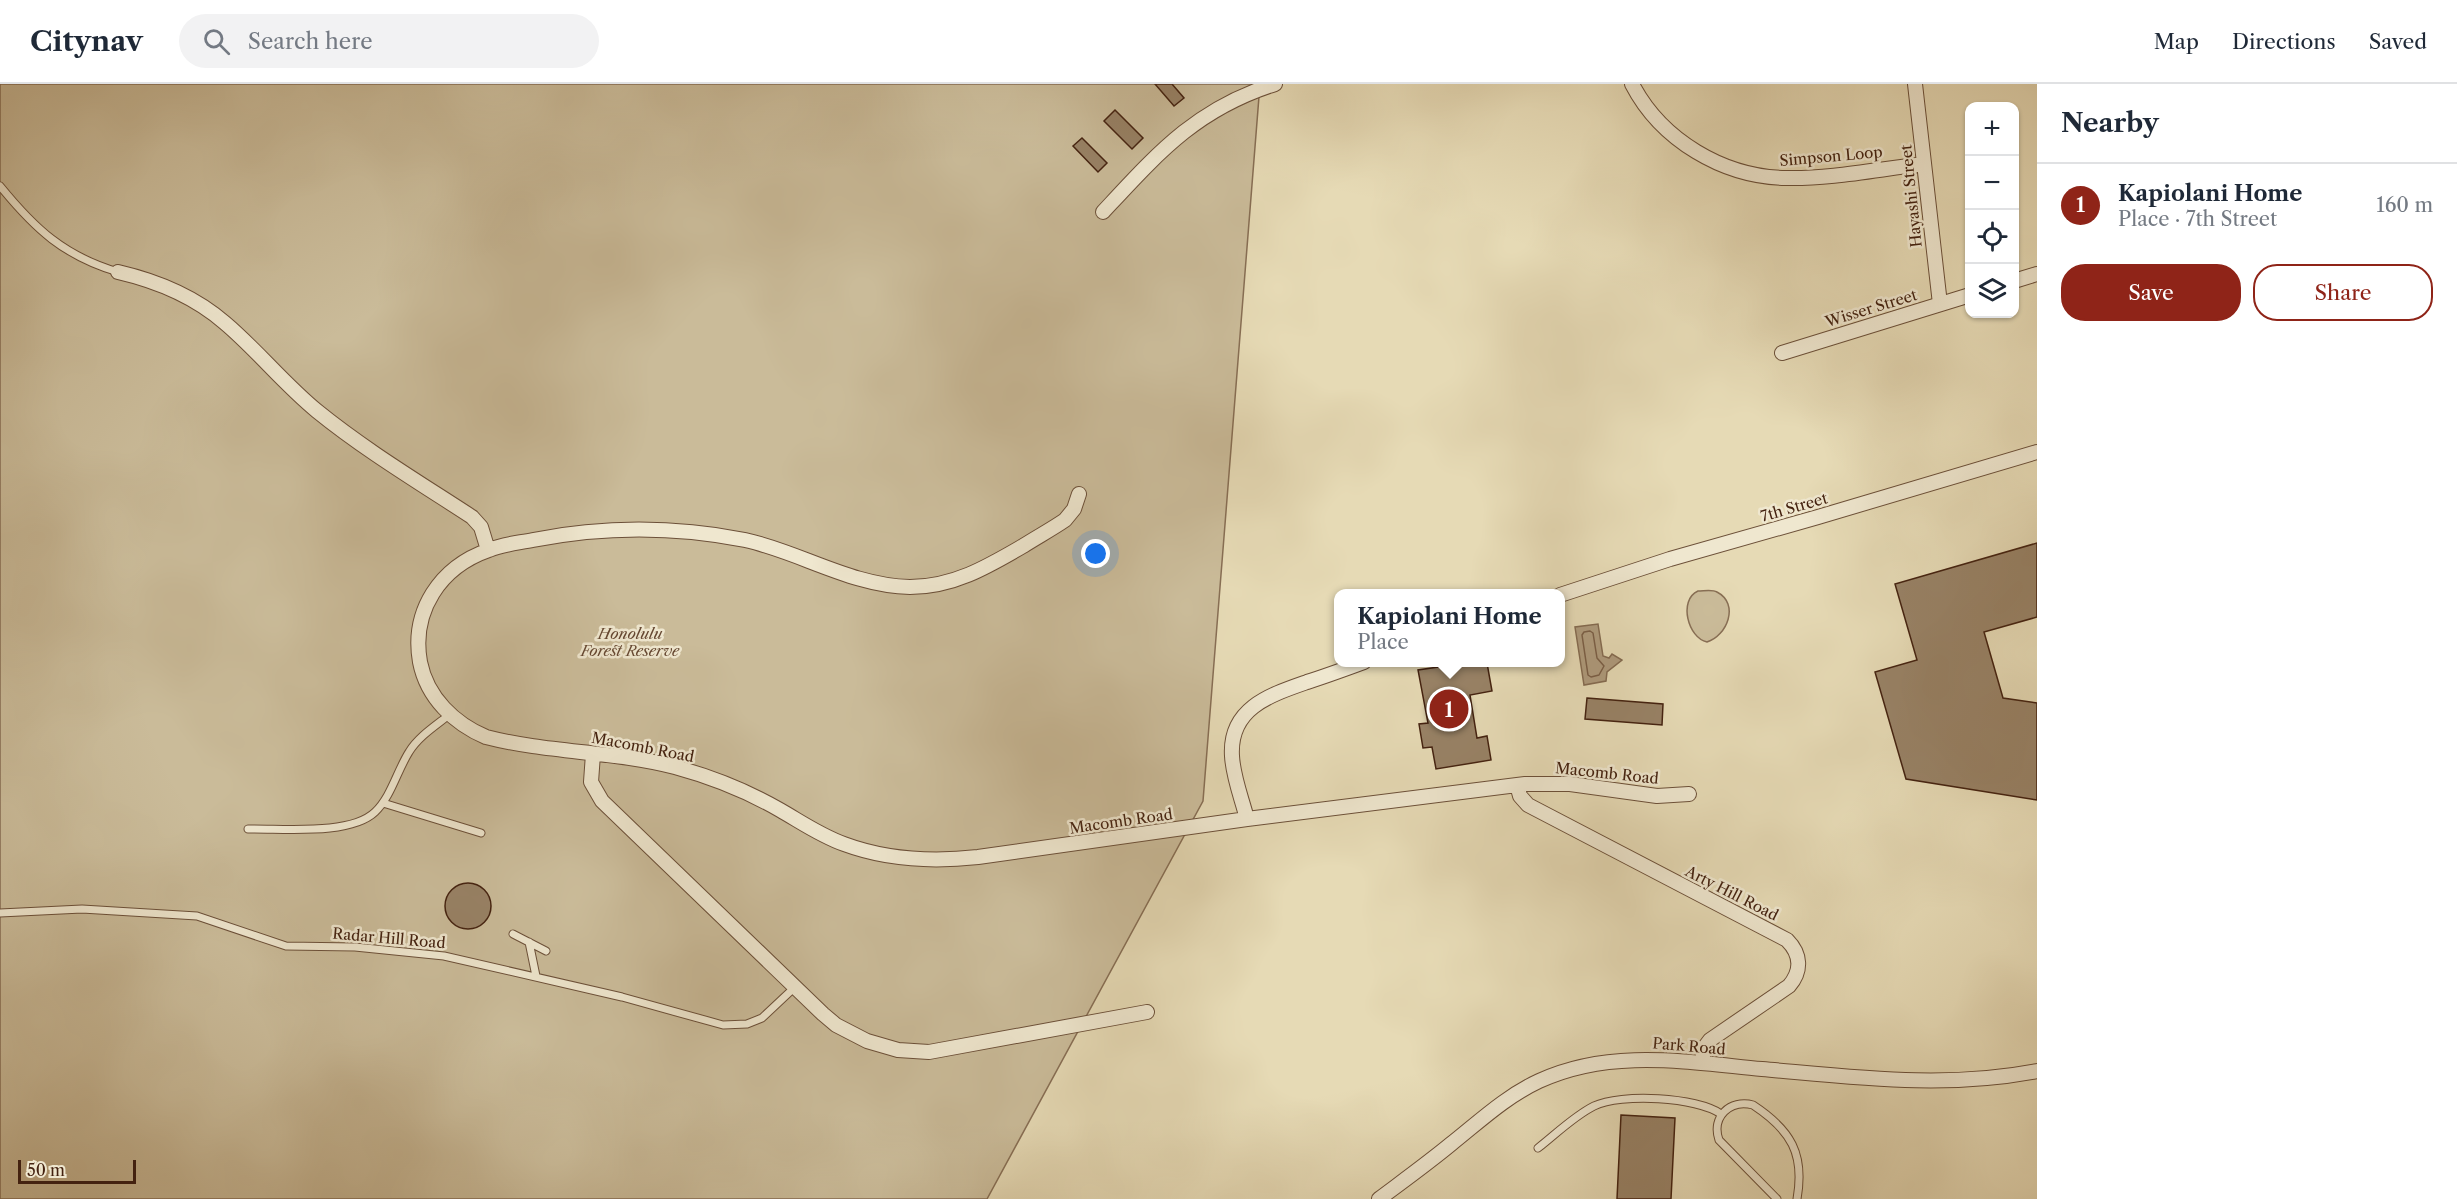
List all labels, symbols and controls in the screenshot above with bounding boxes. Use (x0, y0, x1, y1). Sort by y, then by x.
search box (179, 14, 599, 68)
text: Citynav (30, 24, 143, 58)
icon: search (200, 25, 233, 58)
text: Search here (248, 28, 372, 55)
text: Map (2154, 29, 2199, 54)
text: Directions (2232, 29, 2336, 54)
text: Saved (2369, 29, 2427, 54)
map controls (1965, 102, 2019, 318)
button: + (1965, 102, 2019, 156)
text: Nearby (2061, 107, 2159, 139)
street label: Simpson Loop (1779, 142, 1883, 170)
street label: Hayashi Street (1896, 143, 1926, 248)
button: − (1965, 156, 2019, 210)
text: Kapiolani Home (2118, 180, 2302, 207)
text: 1 (2076, 193, 2085, 217)
text: 160 m (2376, 193, 2433, 217)
text: Place · 7th Street (2118, 207, 2277, 231)
button: locate (1965, 210, 2019, 264)
button: layers (1965, 264, 2019, 318)
button: Save (2061, 264, 2241, 321)
button: Share (2253, 264, 2433, 321)
street label: Wisser Street (1822, 285, 1920, 331)
street label: 7th Street (1758, 488, 1830, 526)
your location (1081, 539, 1110, 568)
popup (1334, 589, 1565, 667)
text: Kapiolani Home (1357, 603, 1542, 630)
park label: Honolulu Forest Reserve (580, 624, 680, 660)
text: Place (1357, 630, 1409, 654)
pin: 1 (1430, 686, 1468, 732)
street label: Macomb Road (590, 728, 696, 766)
street label: Macomb Road (1554, 758, 1660, 788)
street label: Macomb Road (1068, 804, 1174, 838)
street label: Arty Hill Road (1681, 861, 1782, 925)
street label: Radar Hill Road (332, 924, 446, 952)
street label: Park Road (1652, 1033, 1726, 1059)
scale bar (18, 1157, 136, 1184)
text: 50 m (27, 1160, 65, 1180)

